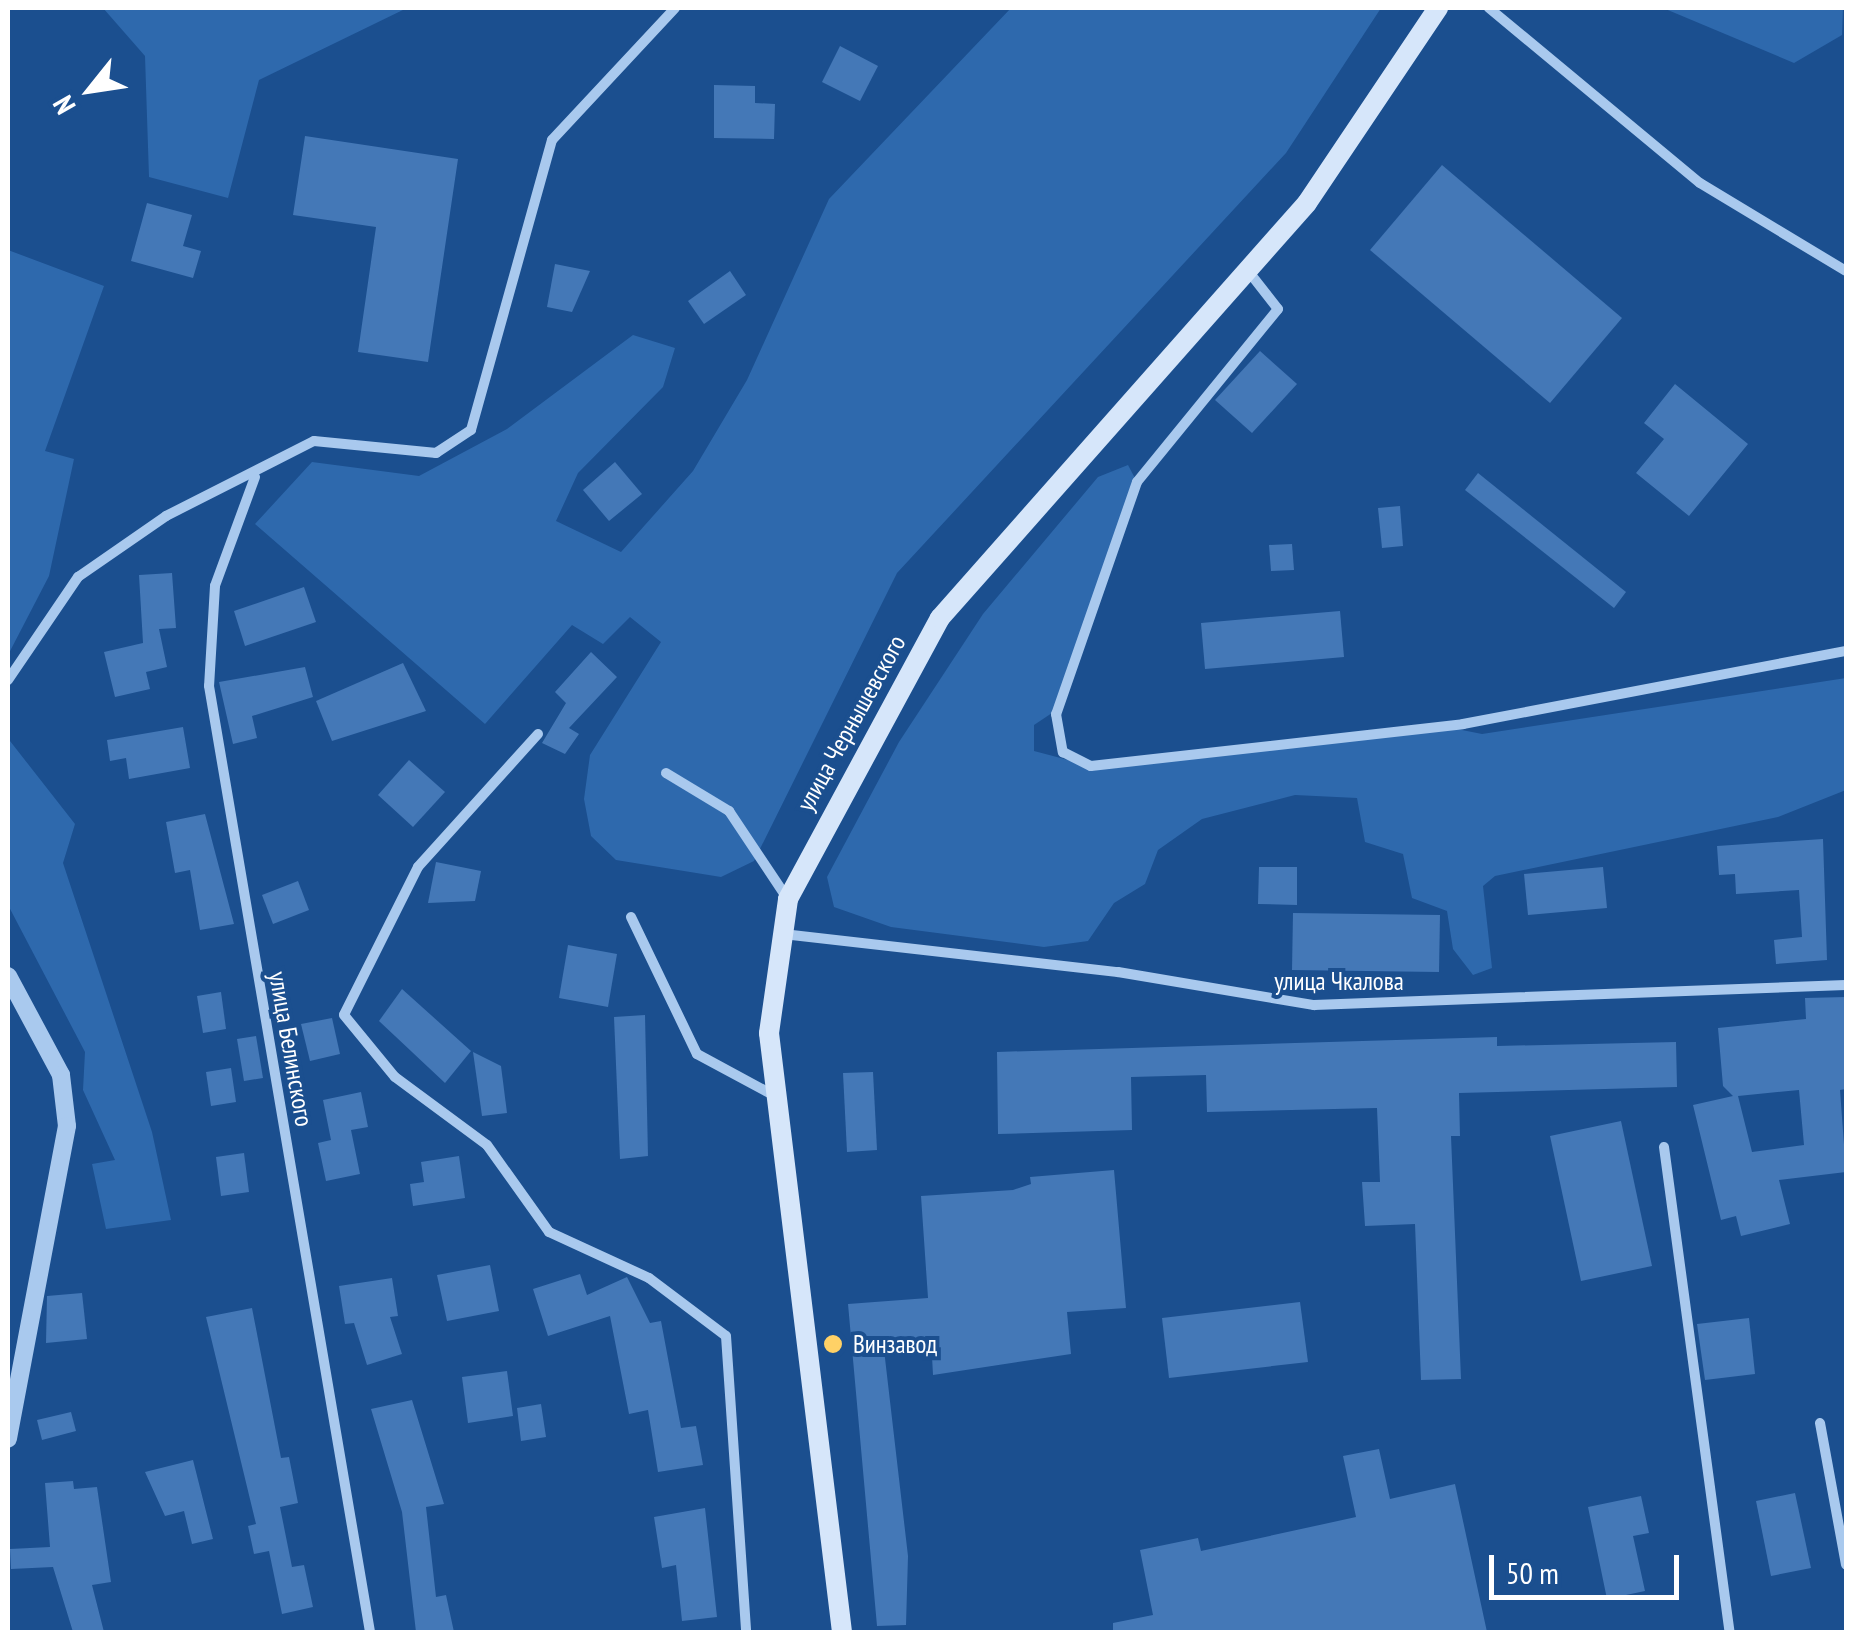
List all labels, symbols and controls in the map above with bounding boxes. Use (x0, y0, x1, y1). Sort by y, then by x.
north arrow (40, 40, 140, 140)
text: N (44, 89, 83, 121)
street label: улица Чернышевского (790, 630, 912, 816)
street label: улица Чкалова (1274, 966, 1404, 996)
street label: улица Белинского (263, 969, 319, 1129)
place label: Винзавод (853, 1329, 937, 1359)
marker: Винзавод (822, 1333, 844, 1355)
scale bar (1494, 1535, 1684, 1597)
text: 50 m (1506, 1553, 1559, 1592)

